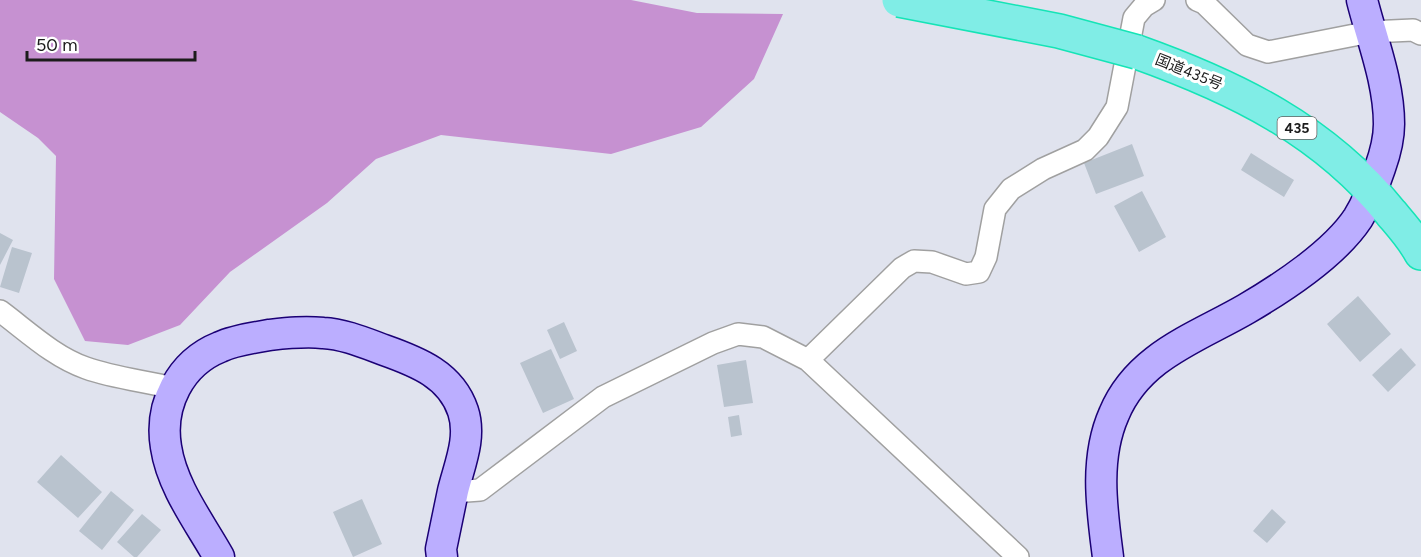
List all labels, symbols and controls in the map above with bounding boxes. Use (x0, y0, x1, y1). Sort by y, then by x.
scale bar (27, 24, 195, 62)
text: 50 m (36, 34, 78, 56)
street label: 国道435号 (1153, 50, 1225, 94)
road number: 435 (1278, 117, 1316, 139)

